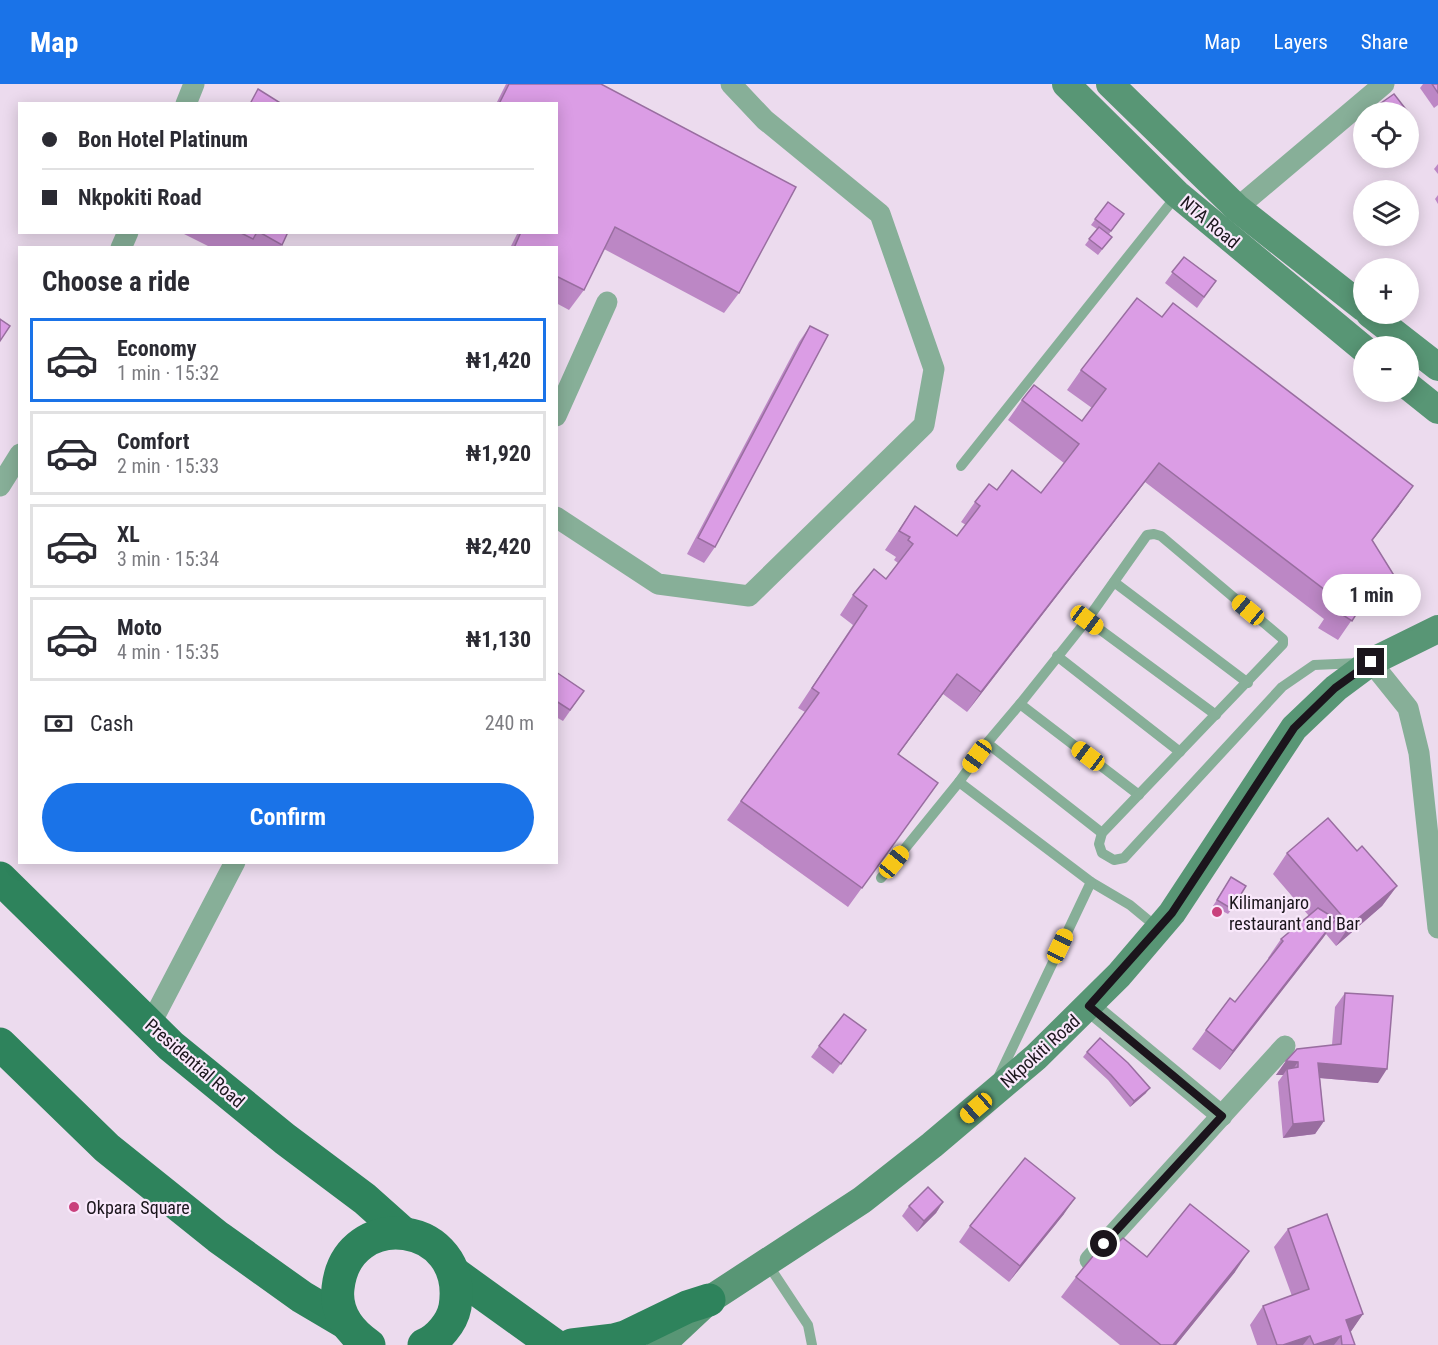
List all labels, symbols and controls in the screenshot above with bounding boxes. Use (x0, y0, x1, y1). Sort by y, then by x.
text: Map (30, 26, 78, 59)
text: Map (1204, 30, 1241, 54)
text: Layers (1274, 30, 1328, 54)
text: Share (1361, 30, 1408, 54)
map controls (1353, 102, 1419, 402)
button: locate (1353, 102, 1419, 168)
text: Bon Hotel Platinum (78, 127, 248, 152)
button: layers (1353, 180, 1419, 246)
text: Nkpokiti Road (78, 185, 202, 210)
street label: NTA Road (1176, 191, 1244, 253)
button: + (1353, 258, 1419, 324)
text: Choose a ride (42, 266, 190, 298)
icon: car (45, 333, 99, 387)
text: Economy (117, 336, 197, 361)
button: − (1353, 336, 1419, 402)
text: ₦1,420 (465, 348, 531, 373)
text: 1 min · 15:32 (117, 361, 219, 385)
icon: car (45, 426, 99, 480)
text: Comfort (117, 429, 190, 454)
text: ₦1,920 (465, 441, 531, 466)
text: 2 min · 15:33 (117, 454, 219, 478)
icon: car (45, 519, 99, 573)
text: XL (117, 522, 140, 547)
text: ₦2,420 (465, 534, 531, 559)
text: 3 min · 15:34 (117, 547, 219, 571)
callout: 1 min (1322, 575, 1420, 617)
text: 1 min (1349, 583, 1394, 607)
car (1228, 592, 1268, 628)
car (1067, 602, 1107, 638)
icon: car (45, 612, 99, 666)
text: Moto (117, 615, 162, 640)
text: ₦1,130 (465, 627, 531, 652)
text: 4 min · 15:35 (117, 640, 219, 664)
route end (1357, 648, 1384, 675)
icon: cash (42, 707, 75, 740)
text: Cash (90, 711, 134, 736)
text: 240 m (485, 711, 534, 735)
car (959, 736, 995, 776)
car (1068, 738, 1108, 774)
button: Confirm (42, 783, 534, 852)
car (876, 842, 912, 882)
place label: Kilimanjaro restaurant and Bar (1229, 892, 1360, 934)
marker: Kilimanjaro restaurant and Bar (1210, 905, 1224, 919)
car (1044, 926, 1076, 966)
street label: Nkpokiti Road (996, 1010, 1084, 1092)
street label: Presidential Road (141, 1014, 249, 1112)
car (957, 1089, 995, 1127)
place label: Okpara Square (86, 1197, 190, 1218)
marker: Okpara Square (67, 1200, 81, 1214)
route start (1090, 1230, 1117, 1257)

